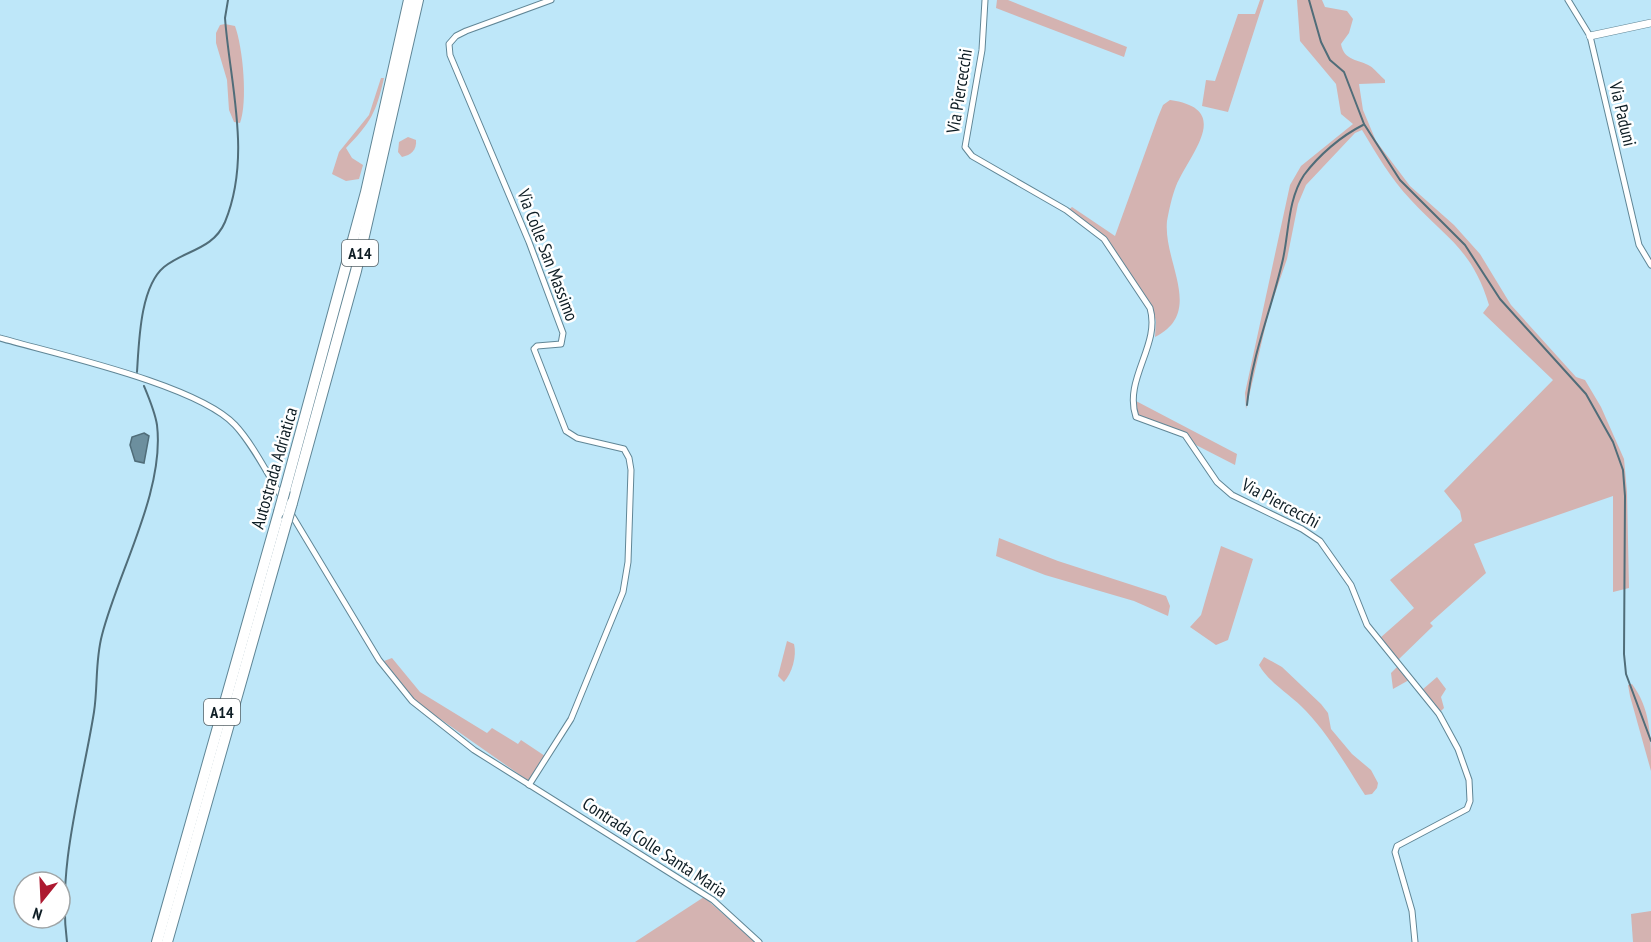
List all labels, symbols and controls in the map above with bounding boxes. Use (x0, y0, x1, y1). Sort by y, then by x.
street label: Via Piercecchi (941, 47, 977, 136)
street label: Via Paduni (1604, 79, 1642, 149)
street label: Via Colle San Massimo (512, 185, 584, 324)
road number: A14 (342, 240, 378, 266)
street label: Autostrada Adriatica (246, 405, 302, 531)
street label: Via Piercecchi (1237, 472, 1324, 533)
road number: A14 (204, 699, 240, 725)
street label: Contrada Colle Santa Maria (578, 792, 732, 902)
north arrow (12, 870, 72, 930)
text: N (30, 903, 45, 925)

